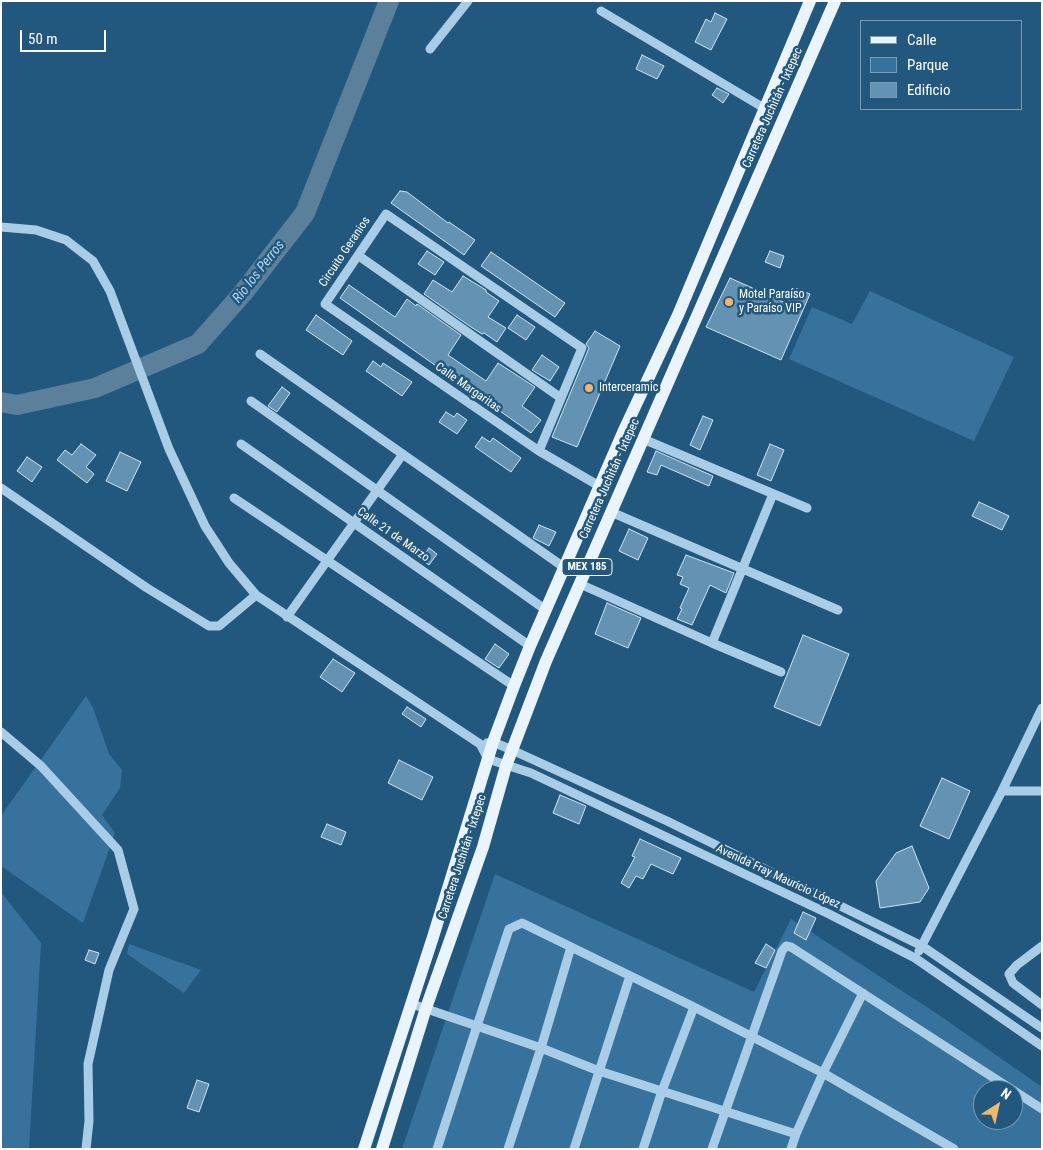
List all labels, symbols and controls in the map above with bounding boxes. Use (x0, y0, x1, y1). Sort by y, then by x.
scale bar (22, 20, 109, 52)
legend (860, 20, 1023, 110)
text: 50 m (28, 30, 58, 48)
text: Calle (907, 31, 937, 49)
street label: Carretera Juchitán - Ixtepec (740, 46, 806, 170)
text: Parque (907, 56, 949, 74)
text: Edificio (907, 81, 950, 99)
street label: Circuito Geranios (316, 214, 374, 290)
water label: Rio los Perros (229, 237, 289, 307)
place label: Motel Paraíso y Paraíso VIP (739, 288, 805, 316)
marker: Motel Paraíso y Paraíso VIP (723, 296, 735, 308)
street label: Calle Margaritas (432, 360, 504, 416)
place label: Interceramic (599, 381, 658, 395)
marker: Interceramic (583, 382, 595, 394)
street label: Carretera Juchitán - Ixtepec (577, 417, 643, 541)
street label: Calle 21 de Marzo (354, 505, 432, 565)
road number: MEX 185 (562, 558, 612, 576)
street label: Carretera Juchitán - Ixtepec (436, 793, 490, 921)
street label: Avenida Fray Mauricio López (714, 842, 842, 912)
north arrow (973, 1080, 1023, 1130)
text: N (998, 1085, 1014, 1103)

